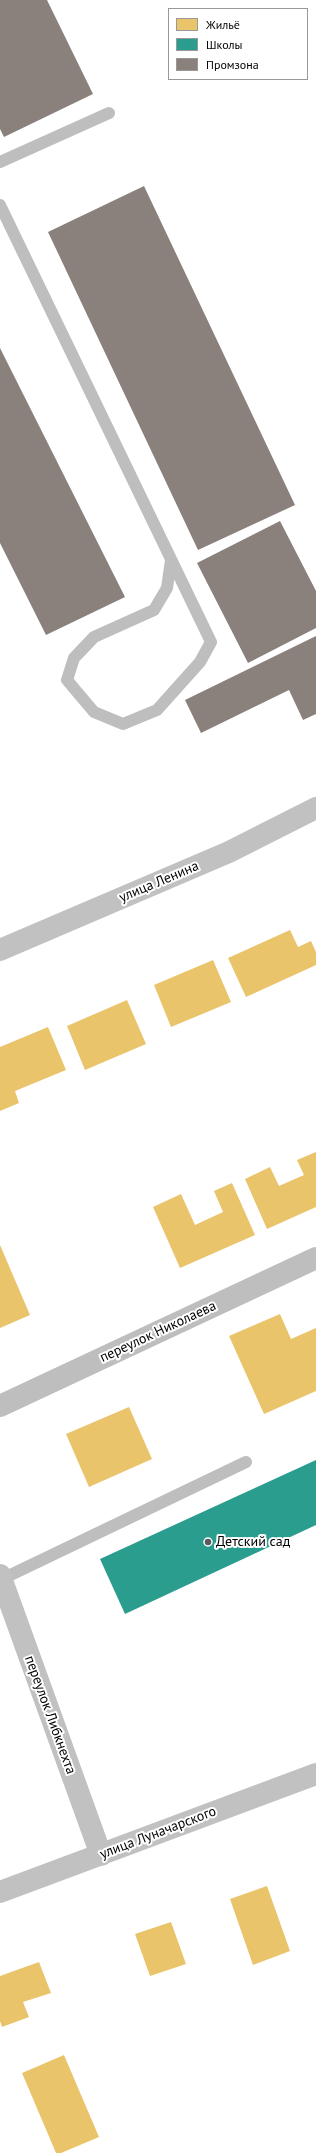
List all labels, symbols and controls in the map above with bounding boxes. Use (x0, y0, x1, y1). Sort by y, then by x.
legend (168, 8, 308, 80)
text: Жильё (206, 17, 240, 32)
text: Школы (206, 37, 242, 52)
text: Промзона (206, 57, 259, 72)
street label: улица Ленина (117, 858, 201, 906)
street label: переулок Николаева (97, 1298, 219, 1366)
place label: Детский сад (216, 1534, 290, 1550)
marker: Детский сад (203, 1537, 213, 1547)
street label: переулок Либкнехта (21, 1653, 79, 1777)
street label: улица Луначарского (97, 1803, 219, 1863)

